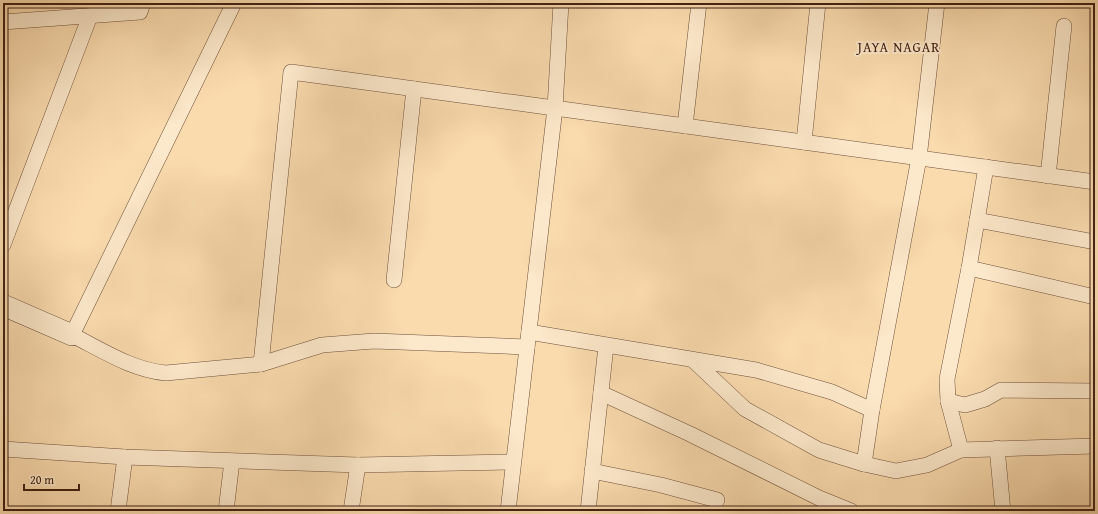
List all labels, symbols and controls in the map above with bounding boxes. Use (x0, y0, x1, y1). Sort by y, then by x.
district label: JAYA NAGAR (856, 37, 940, 57)
scale bar (24, 466, 79, 492)
text: 20 m (30, 471, 54, 488)

